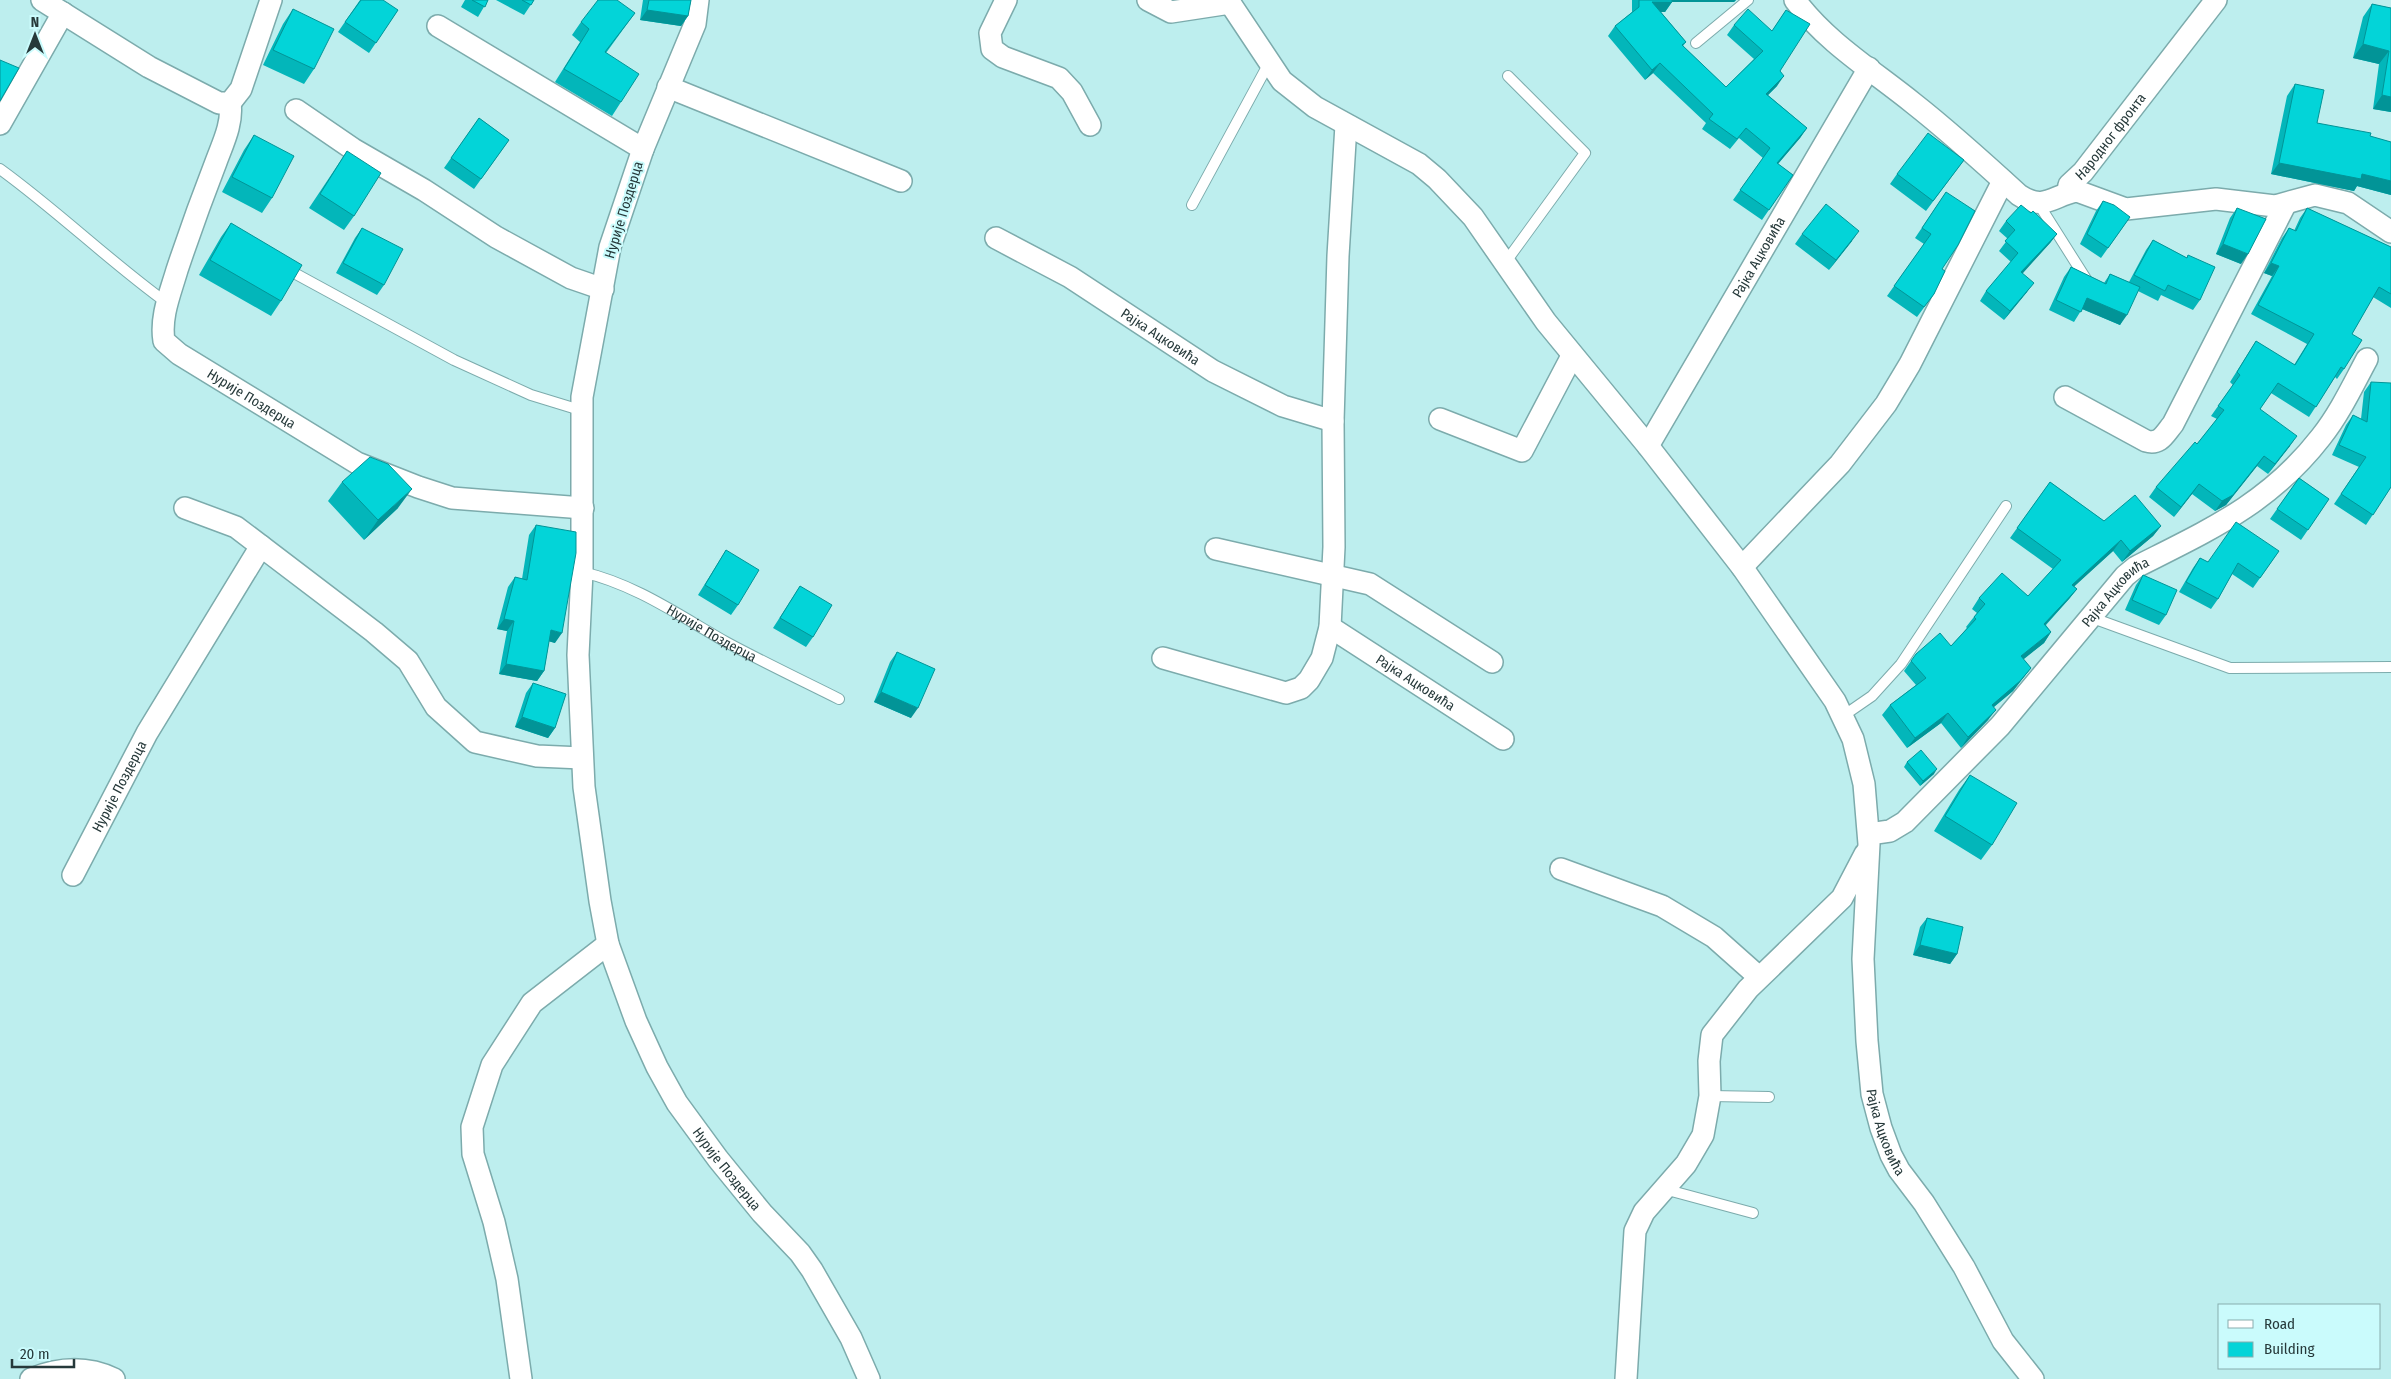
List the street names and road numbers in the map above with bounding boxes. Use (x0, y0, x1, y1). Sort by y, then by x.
street label: Народног фронта (2071, 90, 2149, 184)
street label: Нурије Поздерца (601, 159, 647, 261)
street label: Рајка Ацковића (1728, 213, 1789, 300)
street label: Рајка Ацковића (1118, 304, 1203, 369)
street label: Нурије Поздерца (204, 365, 299, 432)
street label: Рајка Ацковића (2078, 553, 2152, 630)
street label: Нурије Поздерца (664, 601, 760, 665)
street label: Рајка Ацковића (1373, 651, 1459, 714)
street label: Нурије Поздерца (88, 738, 150, 835)
street label: Рајка Ацковића (1863, 1088, 1909, 1179)
street label: Нурије Поздерца (689, 1124, 765, 1214)

